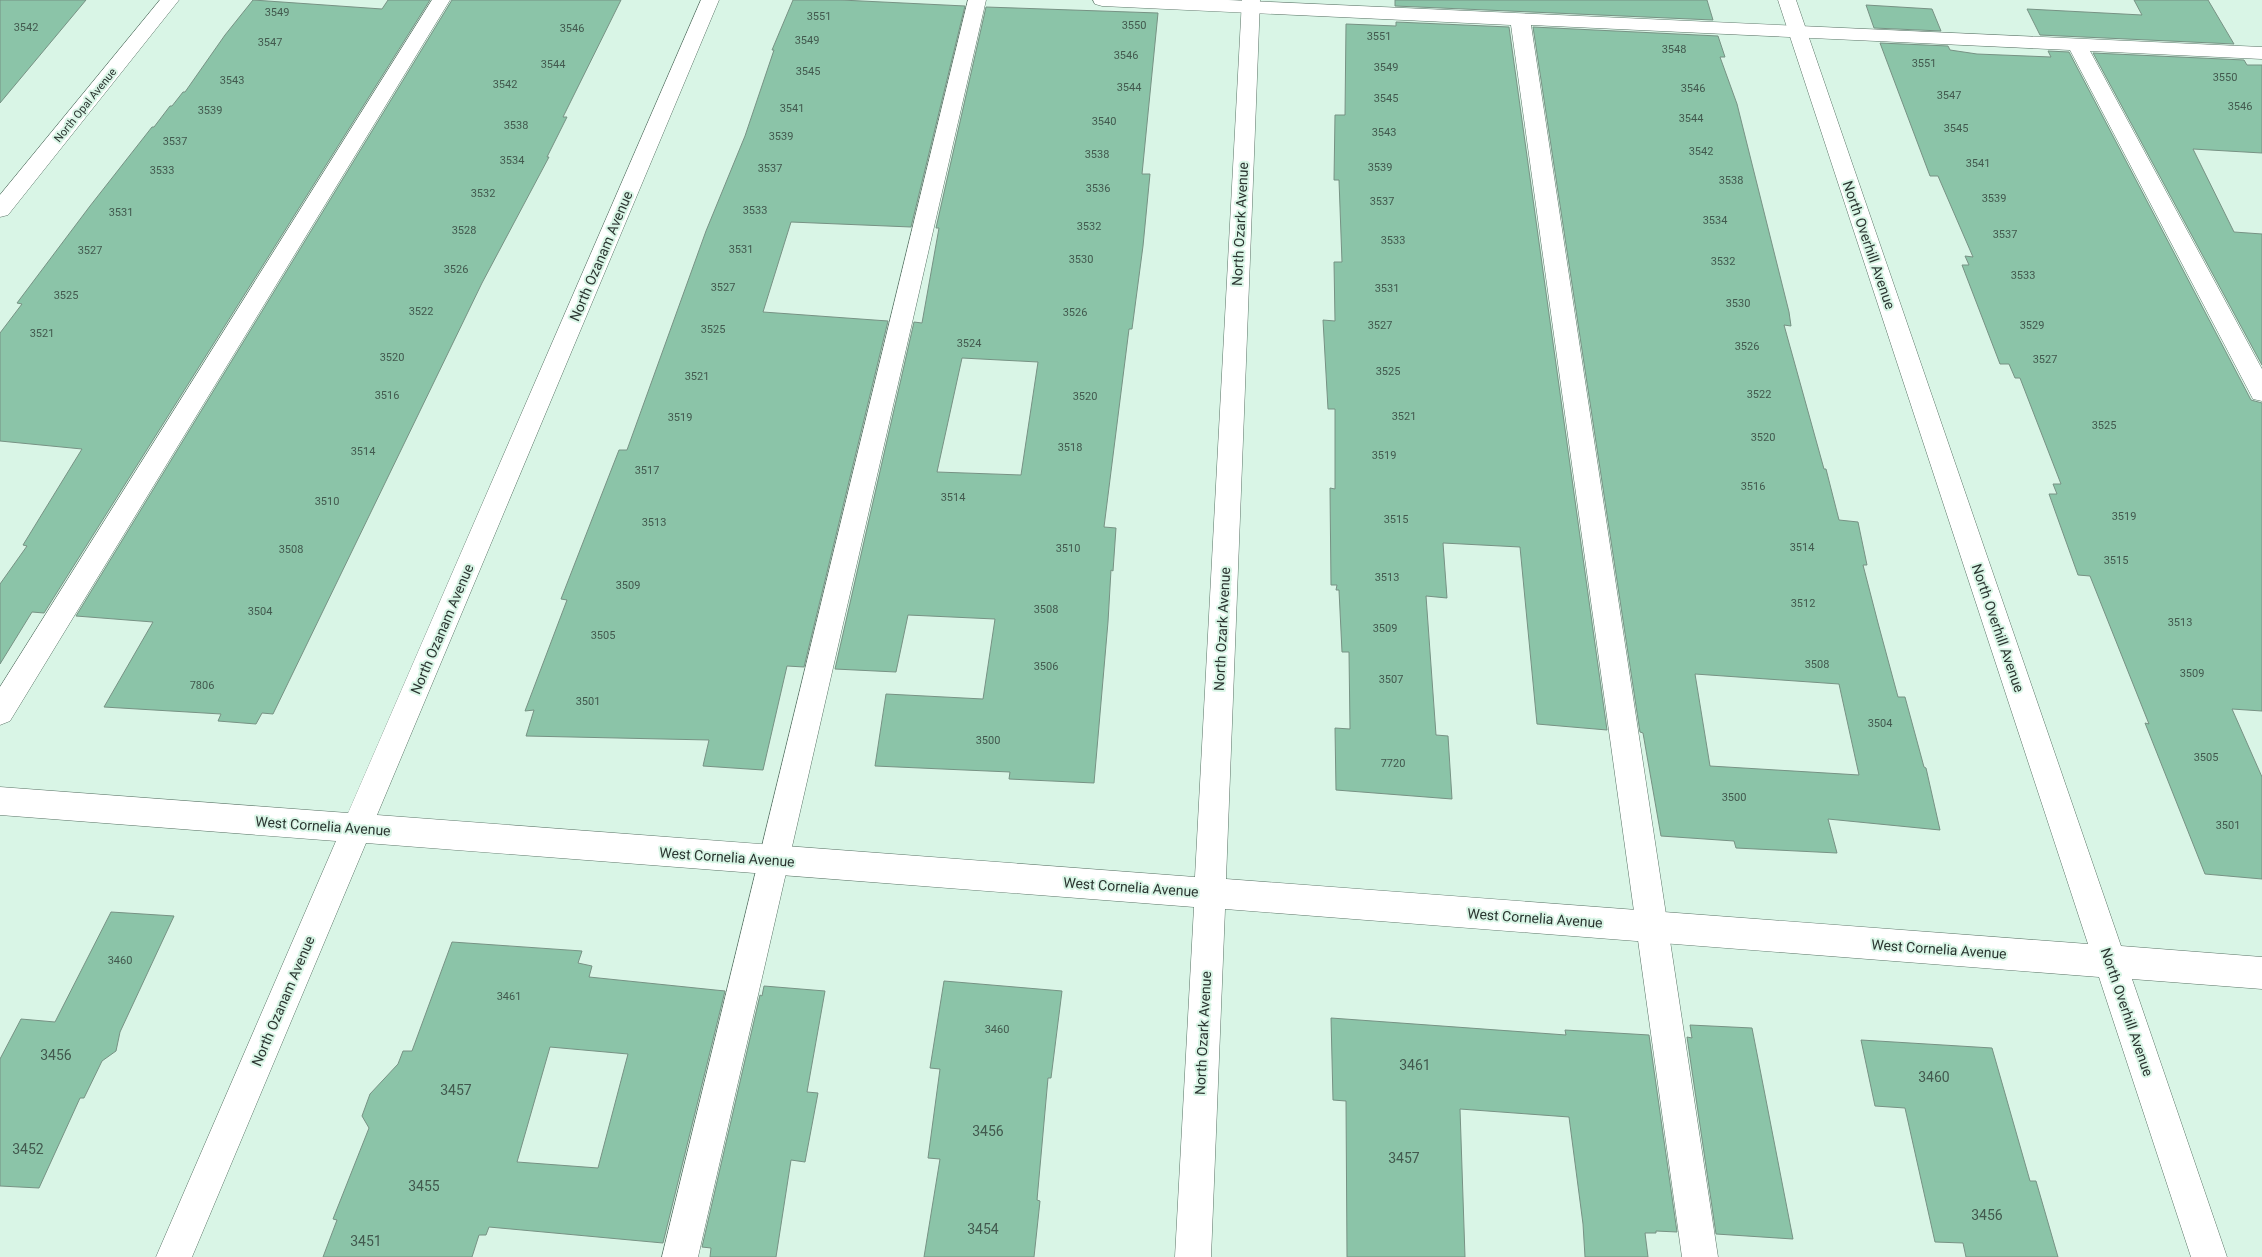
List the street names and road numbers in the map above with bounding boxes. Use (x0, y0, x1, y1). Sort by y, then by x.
street label: North Opal Avenue (52, 66, 119, 145)
street label: North Ozark Avenue (1229, 162, 1251, 286)
street label: North Overhill Avenue (1840, 179, 1898, 311)
street label: North Ozanam Avenue (566, 188, 636, 324)
street label: North Ozanam Avenue (407, 561, 477, 697)
street label: North Overhill Avenue (1969, 562, 2027, 694)
street label: North Ozark Avenue (1211, 567, 1233, 691)
street label: West Cornelia Avenue (255, 813, 391, 839)
street label: West Cornelia Avenue (659, 844, 795, 870)
street label: West Cornelia Avenue (1063, 874, 1199, 900)
street label: West Cornelia Avenue (1467, 905, 1603, 931)
street label: North Ozanam Avenue (248, 933, 318, 1069)
street label: West Cornelia Avenue (1871, 936, 2007, 962)
street label: North Overhill Avenue (2098, 946, 2156, 1078)
street label: North Ozark Avenue (1192, 971, 1214, 1095)

